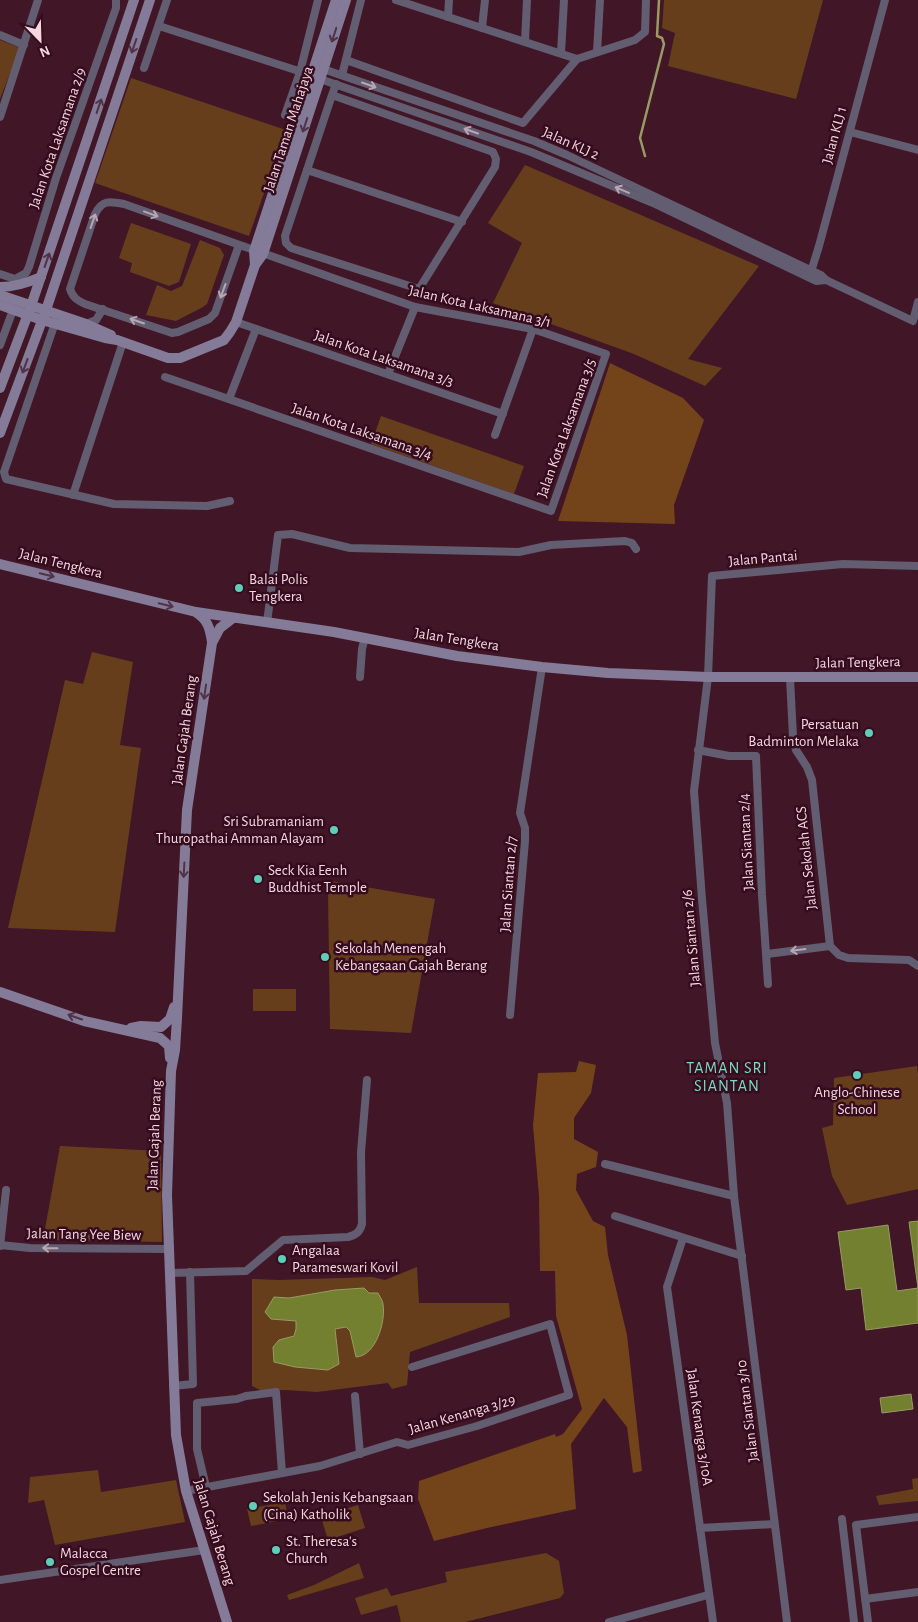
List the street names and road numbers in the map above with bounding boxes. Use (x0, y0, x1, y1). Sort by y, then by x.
street label: Jalan Taman Mahajaya (261, 64, 316, 194)
street label: Jalan Kota Laksamana 2/9 (26, 66, 89, 210)
street label: Jalan KLJ 1 (820, 105, 849, 165)
street label: Jalan KLJ 2 (540, 124, 602, 163)
street label: Jalan Kota Laksamana 3/1 (407, 283, 552, 330)
street label: Jalan Kota Laksamana 3/3 (312, 328, 455, 389)
street label: Jalan Kota Laksamana 3/5 (534, 357, 599, 500)
street label: Jalan Kota Laksamana 3/4 (290, 400, 434, 463)
street label: Jalan Tengkera (18, 546, 104, 581)
street label: Jalan Pantai (728, 548, 798, 569)
street label: Jalan Tengkera (414, 625, 500, 654)
street label: Jalan Tengkera (815, 654, 901, 671)
street label: Jalan Gajah Berang (169, 674, 200, 786)
street label: Jalan Siantan 2/4 (736, 793, 757, 891)
street label: Jalan Sekolah ACS (794, 805, 819, 910)
street label: Jalan Siantan 2/7 (498, 835, 519, 933)
street label: Jalan Siantan 2/6 (680, 889, 703, 987)
street label: Jalan Gajah Berang (145, 1079, 164, 1190)
street label: Jalan Tang Yee Biew (27, 1226, 141, 1243)
street label: Jalan Siantan 3/10 (734, 1359, 761, 1463)
street label: Jalan Kenanga 3/10A (684, 1368, 715, 1487)
street label: Jalan Kenanga 3/29 (407, 1392, 517, 1437)
street label: Jalan Gajah Berang (191, 1477, 238, 1588)

